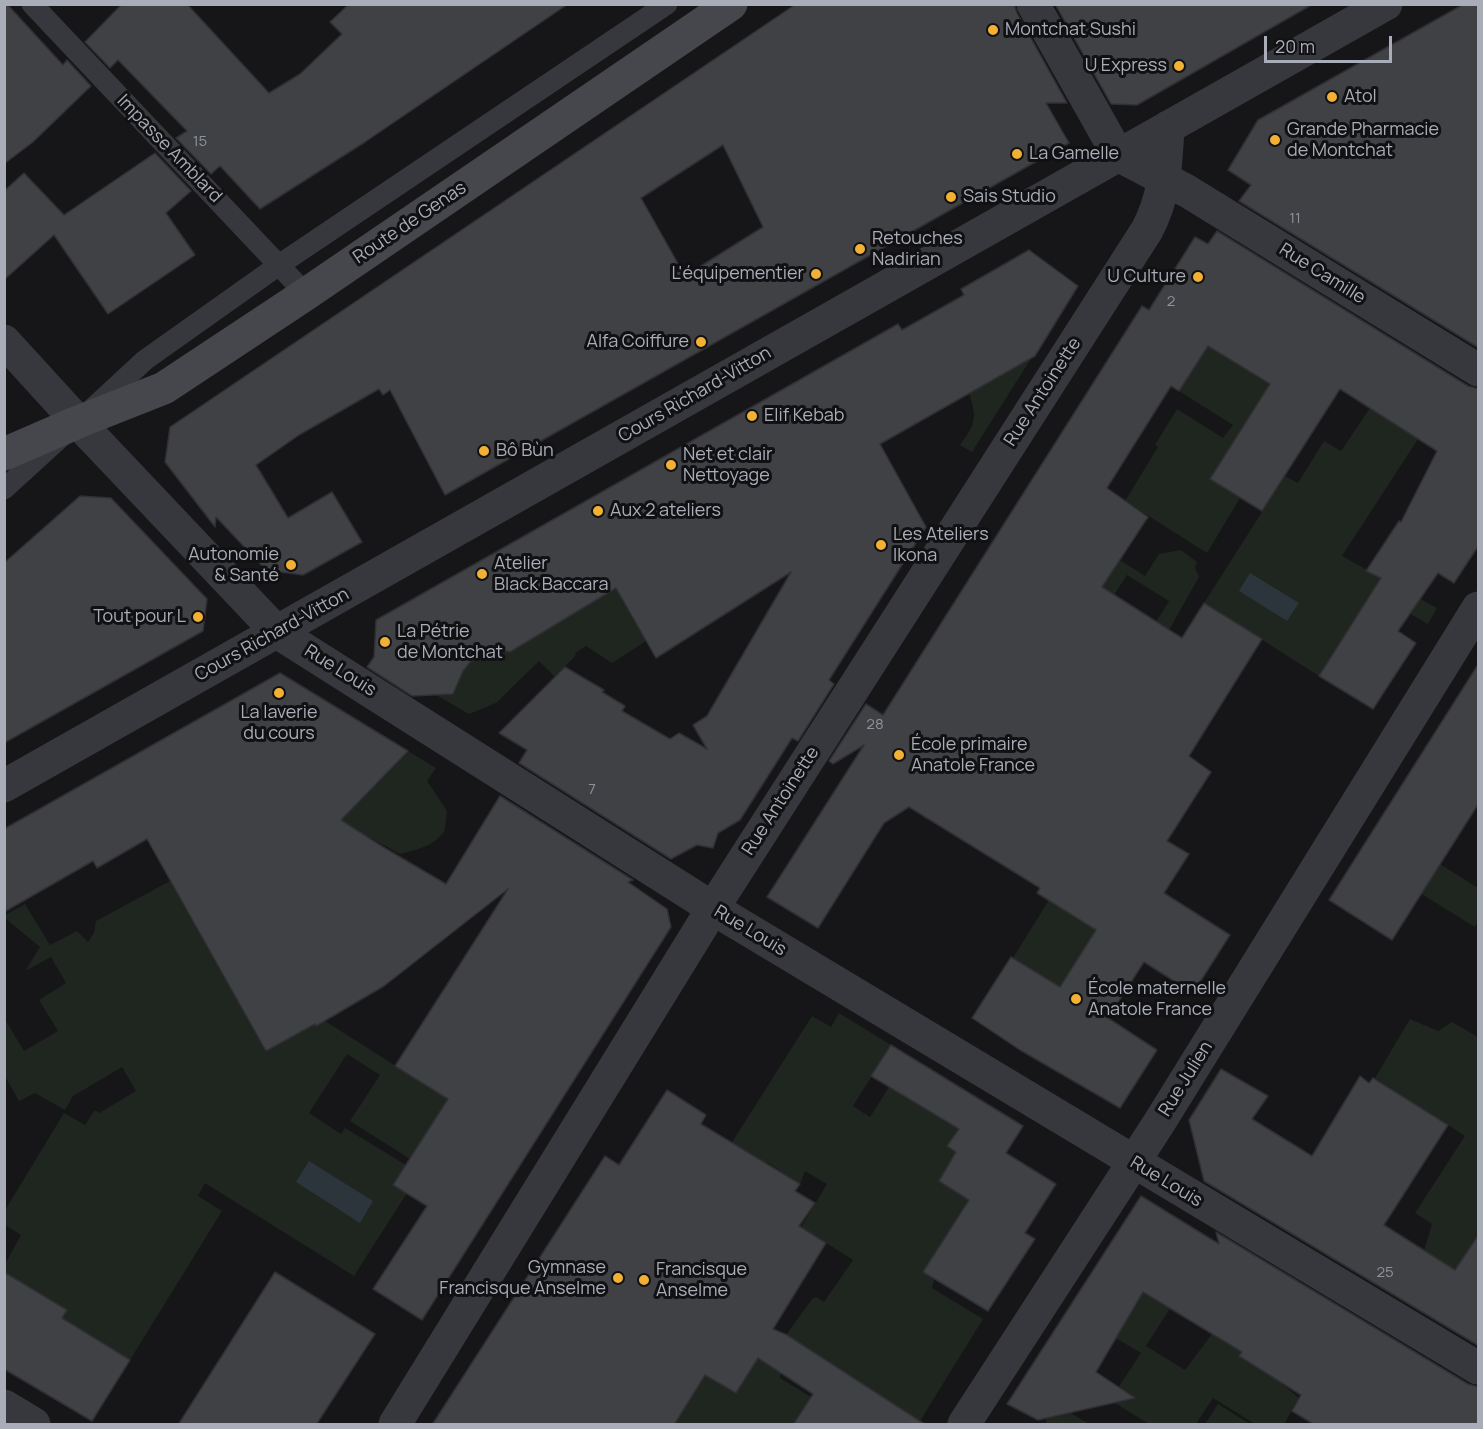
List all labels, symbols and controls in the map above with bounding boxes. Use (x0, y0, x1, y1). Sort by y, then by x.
place label: Montchat Sushi (1005, 19, 1136, 41)
marker: Montchat Sushi (986, 23, 1000, 37)
scale bar (1267, 24, 1394, 62)
text: 20 m (1275, 34, 1315, 58)
place label: U Express (1085, 55, 1167, 77)
marker: U Express (1172, 59, 1186, 73)
place label: Atol (1344, 86, 1377, 108)
marker: Atol (1325, 90, 1339, 104)
street label: Impasse Amblard (112, 91, 226, 207)
place label: Grande Pharmacie de Montchat (1287, 119, 1439, 162)
house number: 15 (193, 133, 207, 151)
marker: Grande Pharmacie de Montchat (1268, 133, 1282, 147)
place label: La Gamelle (1029, 143, 1119, 165)
marker: La Gamelle (1010, 147, 1024, 161)
street label: Route de Genas (349, 177, 471, 269)
place label: Sais Studio (963, 186, 1056, 208)
marker: Sais Studio (944, 190, 958, 204)
house number: 11 (1289, 210, 1301, 228)
place label: Retouches Nadirian (872, 228, 963, 270)
street label: Rue Camille (1275, 239, 1369, 309)
marker: Retouches Nadirian (853, 242, 867, 256)
place label: L'équipementier (672, 263, 804, 285)
place label: U Culture (1107, 266, 1186, 288)
marker: L'équipementier (809, 267, 823, 281)
marker: U Culture (1191, 270, 1205, 284)
house number: 2 (1167, 293, 1175, 311)
place label: Alfa Coiffure (587, 331, 689, 353)
street label: Rue Antoinette (1000, 334, 1086, 450)
marker: Alfa Coiffure (694, 335, 708, 349)
street label: Cours Richard-Vitton (615, 342, 775, 448)
place label: Elif Kebab (764, 405, 844, 427)
marker: Elif Kebab (745, 409, 759, 423)
place label: Bô Bùn (496, 440, 554, 462)
marker: Bô Bùn (477, 444, 491, 458)
place label: Net et clair Nettoyage (683, 444, 773, 486)
marker: Net et clair Nettoyage (664, 458, 678, 472)
place label: Aux 2 ateliers (610, 500, 721, 522)
marker: Aux 2 ateliers (591, 504, 605, 518)
place label: Les Ateliers Ikona (893, 524, 989, 566)
marker: Les Ateliers Ikona (874, 538, 888, 552)
place label: Autonomie & Santé (188, 544, 279, 586)
place label: Atelier Black Baccara (494, 553, 608, 596)
marker: Autonomie & Santé (284, 558, 298, 572)
marker: Atelier Black Baccara (475, 567, 489, 581)
street label: Cours Richard-Vitton (191, 584, 353, 686)
place label: Tout pour L (93, 606, 186, 628)
marker: Tout pour L (191, 610, 205, 624)
place label: La Pétrie de Montchat (397, 621, 503, 664)
marker: La Pétrie de Montchat (378, 635, 392, 649)
street label: Rue Louis (300, 641, 380, 701)
marker: La laverie du cours (272, 686, 286, 700)
place label: La laverie du cours (240, 702, 318, 744)
house number: 28 (866, 716, 884, 734)
place label: École primaire Anatole France (911, 734, 1035, 777)
street label: Rue Antoinette (738, 743, 824, 859)
marker: École primaire Anatole France (892, 748, 906, 762)
house number: 7 (588, 781, 596, 799)
street label: Rue Louis (710, 901, 790, 961)
place label: École maternelle Anatole France (1088, 978, 1226, 1020)
marker: École maternelle Anatole France (1069, 992, 1083, 1006)
street label: Rue Julien (1154, 1037, 1218, 1121)
street label: Rue Louis (1126, 1152, 1206, 1212)
place label: Gymnase Francisque Anselme (439, 1257, 606, 1300)
place label: Francisque Anselme (656, 1259, 747, 1302)
house number: 25 (1376, 1264, 1394, 1282)
marker: Gymnase Francisque Anselme (611, 1271, 625, 1285)
marker: Francisque Anselme (637, 1273, 651, 1287)

